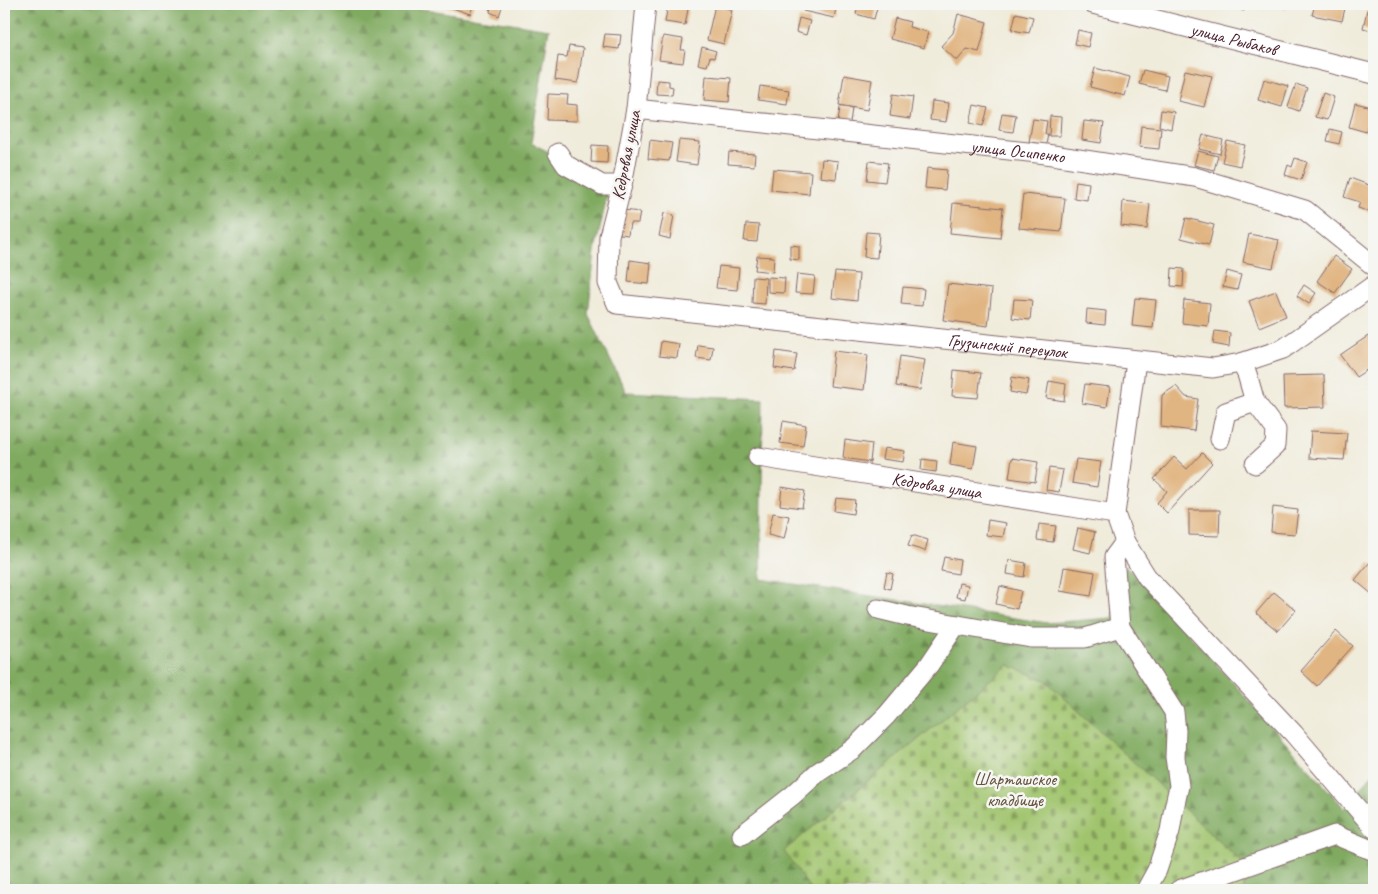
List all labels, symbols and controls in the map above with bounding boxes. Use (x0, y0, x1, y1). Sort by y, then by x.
street label: улица Рыбаков (1187, 18, 1282, 61)
street label: Кедровая улица (607, 107, 646, 202)
street label: улица Осипенко (969, 135, 1068, 168)
street label: Грузинский переулок (947, 329, 1070, 363)
street label: Кедровая улица (890, 468, 984, 504)
park label: Шарташское кладбище (974, 768, 1057, 811)

